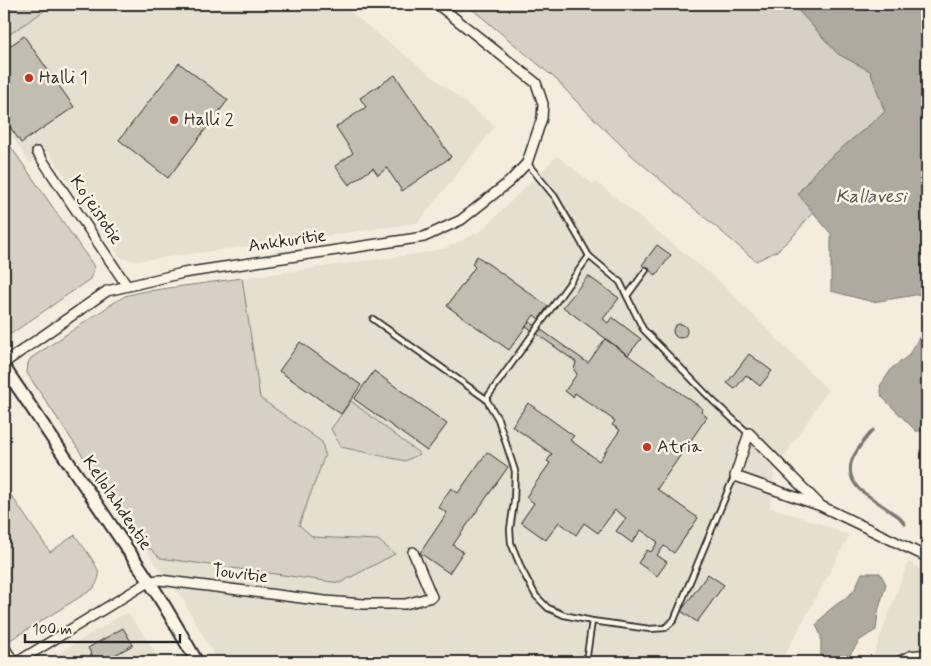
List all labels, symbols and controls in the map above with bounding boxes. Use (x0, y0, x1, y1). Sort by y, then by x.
place label: Halli 1 (39, 66, 88, 90)
marker: Halli 1 (23, 72, 35, 84)
place label: Halli 2 (184, 108, 234, 132)
marker: Halli 2 (168, 114, 180, 126)
street label: Kojeistotie (64, 171, 128, 249)
water label: Kallavesi (835, 184, 908, 209)
street label: Ankkuritie (247, 224, 328, 258)
place label: Atria (657, 435, 702, 459)
marker: Atria (641, 441, 653, 453)
street label: Kellolahdentie (76, 451, 158, 555)
street label: Touvitie (211, 559, 269, 589)
scale bar (25, 611, 180, 643)
text: 100 m (32, 620, 72, 640)

